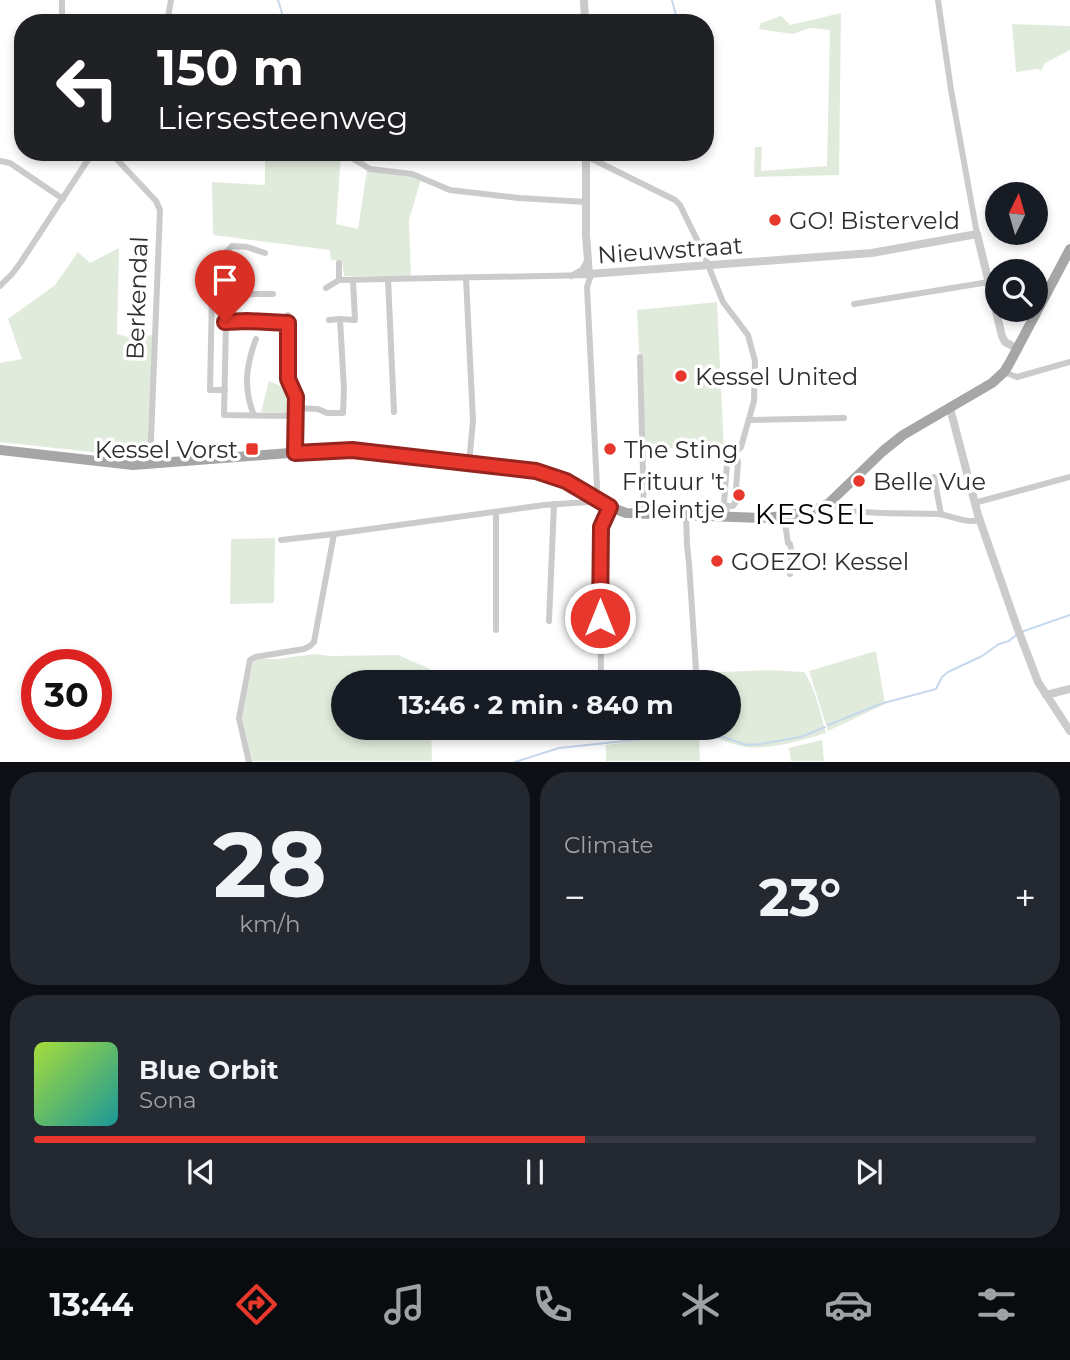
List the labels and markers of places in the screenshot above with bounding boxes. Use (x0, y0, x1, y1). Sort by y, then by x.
place label: GO! Bisterveld (789, 206, 960, 235)
marker: GO! Bisterveld (767, 212, 783, 228)
pin (195, 250, 255, 322)
place label: Kessel United (695, 362, 858, 391)
marker: Kessel United (673, 368, 689, 384)
place label: Kessel Vorst (95, 435, 238, 464)
place label: The Sting (624, 435, 738, 464)
marker: Kessel Vorst (244, 441, 260, 457)
marker: The Sting (602, 441, 618, 457)
place label: Frituur 't Pleintje (622, 467, 725, 524)
place label: Belle Vue (873, 467, 986, 496)
marker: Belle Vue (851, 473, 867, 489)
marker: Frituur 't Pleintje (731, 487, 747, 503)
place label: GOEZO! Kessel (731, 547, 909, 576)
marker: GOEZO! Kessel (709, 553, 725, 569)

